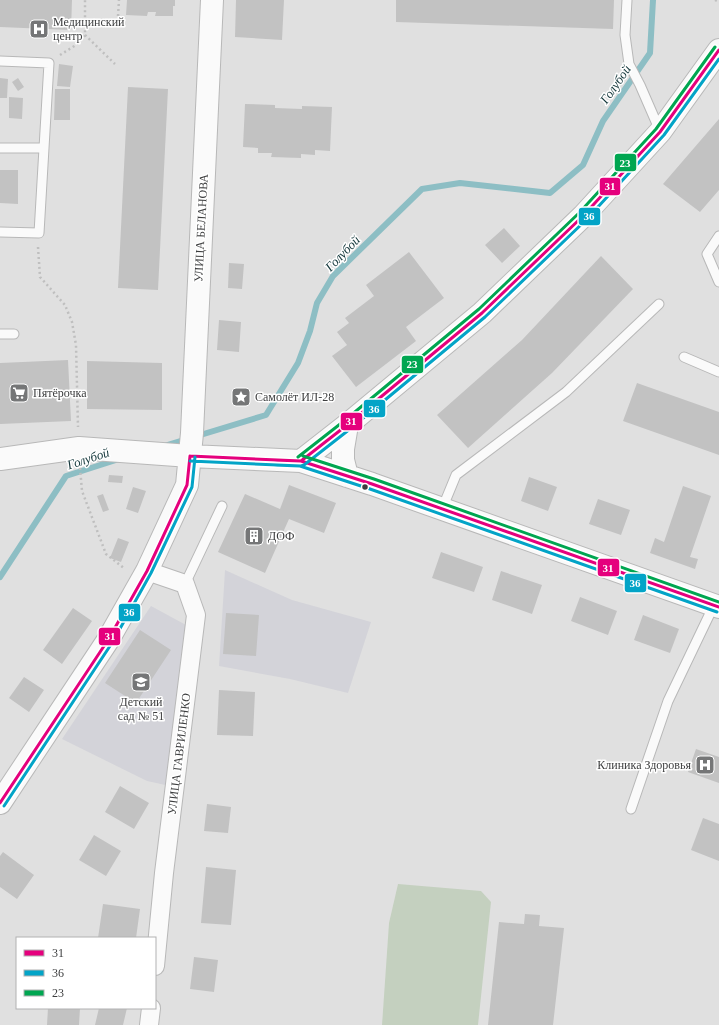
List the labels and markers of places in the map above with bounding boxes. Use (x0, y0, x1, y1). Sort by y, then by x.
place label: Медицинский центр (53, 15, 125, 43)
hospital icon: Медицинский центр (28, 18, 50, 40)
supermarket icon: Пятёрочка (8, 382, 30, 404)
place label: Пятёрочка (33, 386, 87, 400)
place icon: Самолёт ИЛ-28 (230, 386, 252, 408)
place label: Самолёт ИЛ-28 (255, 390, 334, 404)
unlabelled marker (360, 482, 370, 492)
building icon: ДОФ (243, 525, 265, 547)
place label: ДОФ (268, 529, 294, 543)
school or university icon: Детский сад № 51 (130, 671, 152, 693)
place label: Детский сад № 51 (118, 695, 164, 723)
hospital icon: Клиника Здоровья (694, 754, 716, 776)
place label: Клиника Здоровья (597, 758, 691, 772)

